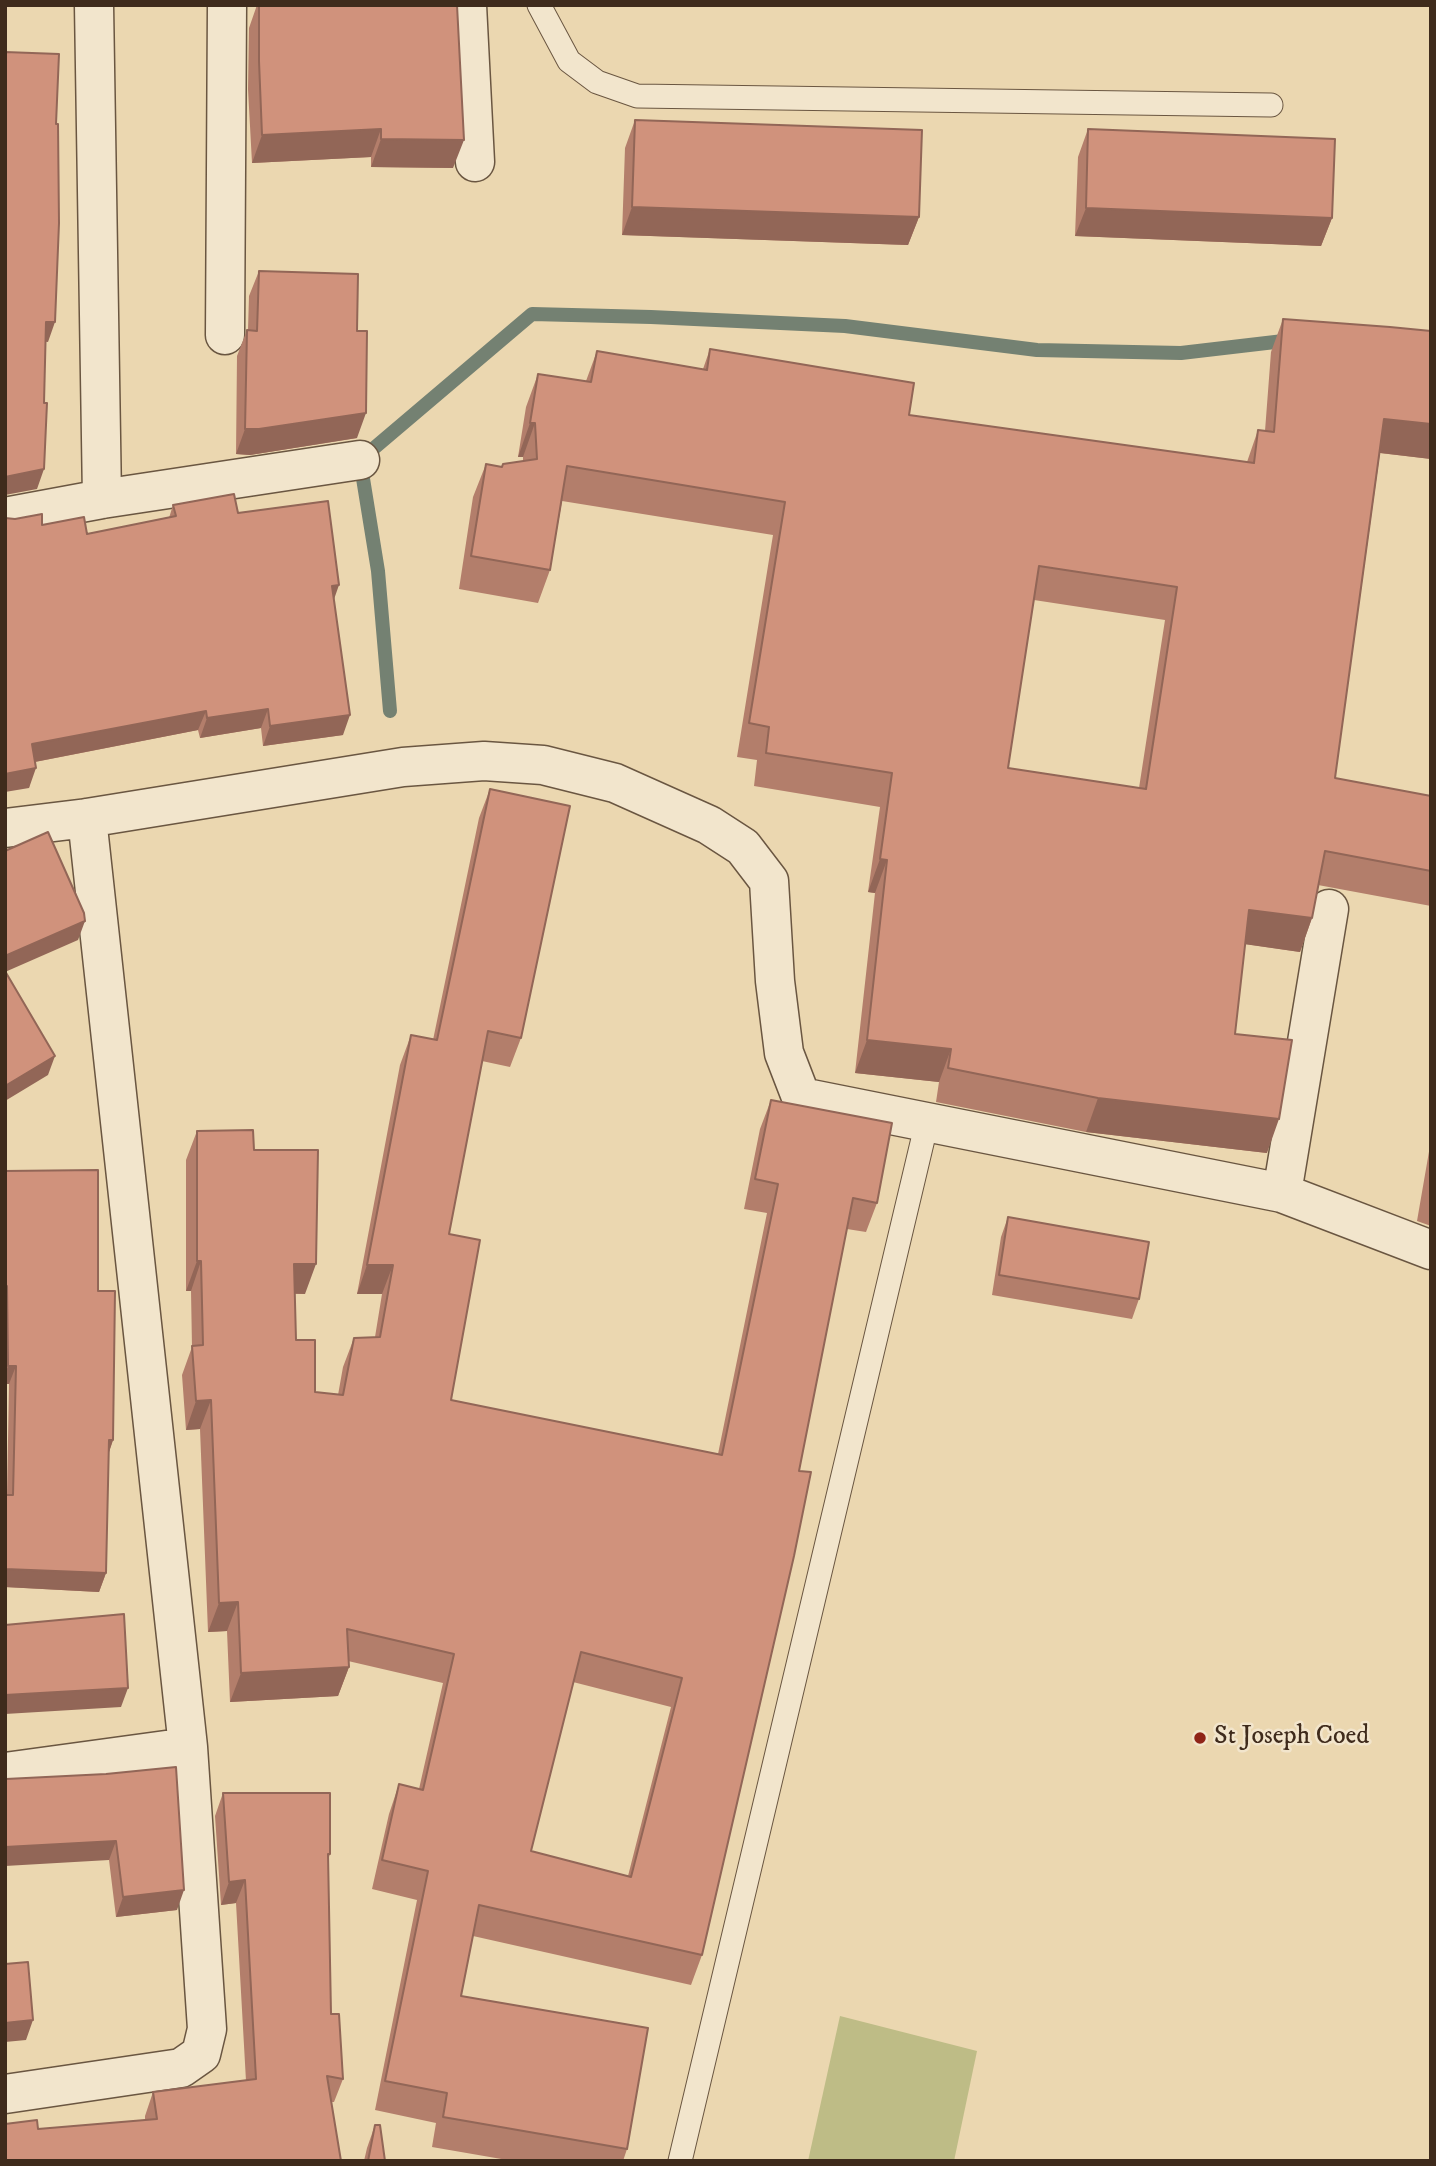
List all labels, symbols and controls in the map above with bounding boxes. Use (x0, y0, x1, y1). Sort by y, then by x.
place label: St Joseph Coed (1214, 1722, 1369, 1754)
marker: St Joseph Coed (1192, 1730, 1208, 1746)

